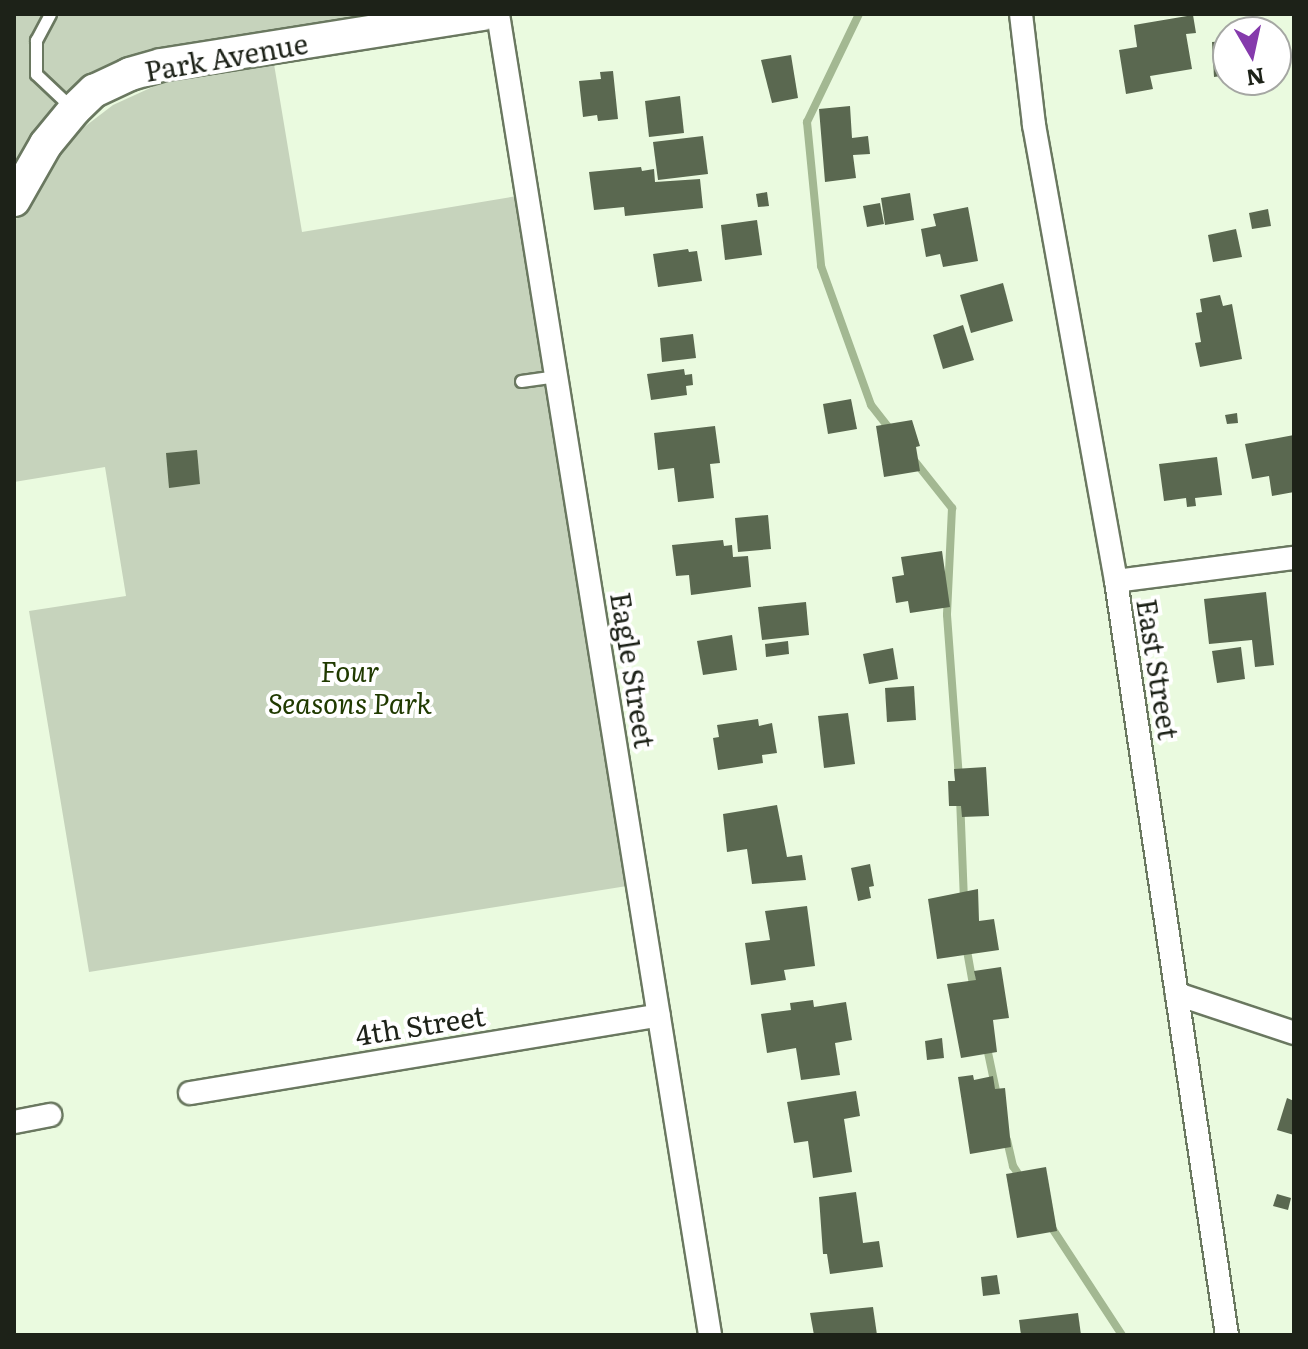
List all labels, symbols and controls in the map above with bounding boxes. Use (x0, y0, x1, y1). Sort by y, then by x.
north arrow (1212, 16, 1292, 96)
street label: Park Avenue (142, 25, 310, 87)
text: N (1244, 60, 1267, 96)
street label: Eagle Street (605, 590, 663, 750)
street label: East Street (1131, 596, 1187, 742)
park label: Four Seasons Park (268, 653, 432, 719)
street label: 4th Street (353, 997, 487, 1051)

